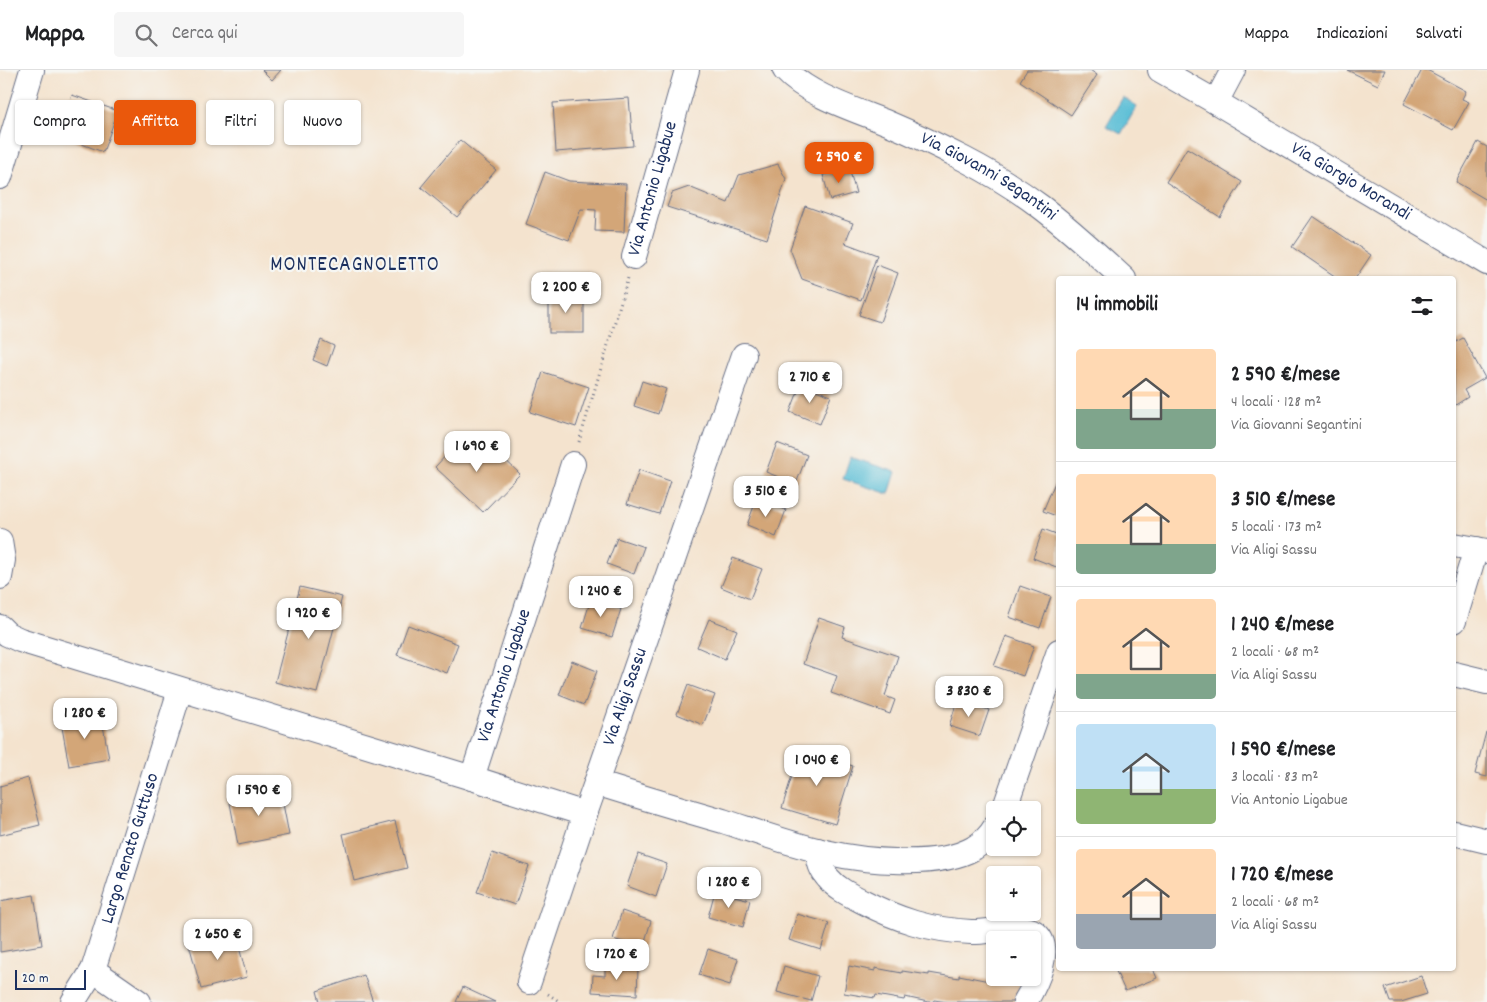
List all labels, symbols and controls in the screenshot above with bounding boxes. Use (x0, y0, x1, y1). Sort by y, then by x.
search box (114, 12, 464, 57)
text: Mappa (25, 18, 84, 52)
icon: search (132, 21, 160, 49)
text: Cerca qui (172, 21, 238, 48)
text: Mappa (1244, 22, 1288, 47)
text: Indicazioni (1316, 22, 1387, 47)
text: Salvati (1415, 22, 1462, 47)
chip: Compra (15, 100, 104, 145)
chip: Affitta (114, 100, 196, 145)
chip: Filtri (206, 100, 274, 145)
chip: Nuovo (284, 100, 361, 145)
street label: Via Antonio Ligabue (621, 118, 685, 259)
street label: Via Giovanni Segantini (916, 126, 1063, 228)
street label: Via Giorgio Morandi (1285, 136, 1416, 229)
pin: 2 590 € (793, 142, 885, 184)
text: 2 590 € (816, 146, 862, 169)
district label: MONTECAGNOLETTO (270, 251, 440, 281)
pin: 2 200 € (520, 272, 612, 314)
text: 2 200 € (542, 276, 590, 299)
text: 14 immobili (1076, 291, 1158, 321)
icon: filters (1408, 292, 1436, 320)
text: 2 590 €/mese (1231, 361, 1340, 391)
pin: 2 710 € (764, 362, 856, 404)
text: 2 710 € (789, 366, 831, 389)
icon: home (1116, 369, 1176, 429)
text: 4 locali · 128 m² (1231, 391, 1321, 414)
text: Via Giovanni Segantini (1231, 414, 1362, 437)
pin: 1 690 € (431, 430, 523, 473)
text: 1 690 € (455, 435, 499, 458)
pin: 3 510 € (720, 476, 812, 518)
text: 3 510 € (745, 480, 788, 503)
text: 3 510 €/mese (1231, 486, 1335, 516)
icon: home (1116, 494, 1176, 554)
text: 5 locali · 173 m² (1231, 516, 1322, 539)
text: Via Aligi Sassu (1231, 539, 1317, 562)
pin: 1 240 € (555, 576, 647, 618)
text: 1 240 € (580, 580, 622, 603)
pin: 1 920 € (263, 598, 355, 640)
text: 1 920 € (288, 602, 330, 625)
street label: Via Antonio Ligabue (471, 606, 539, 746)
text: 1 240 €/mese (1231, 611, 1334, 641)
icon: home (1116, 619, 1176, 679)
text: 2 locali · 68 m² (1231, 641, 1319, 664)
street label: Via Aligi Sassu (596, 644, 655, 750)
text: Via Aligi Sassu (1231, 664, 1317, 687)
pin: 3 830 € (923, 676, 1015, 718)
text: 3 830 € (946, 680, 992, 703)
pin: 1 280 € (39, 698, 131, 740)
text: 1 280 € (64, 702, 106, 725)
text: 1 590 €/mese (1231, 736, 1335, 766)
pin: 1 040 € (771, 744, 863, 787)
icon: home (1116, 744, 1176, 804)
text: 1 040 € (795, 749, 839, 772)
text: 3 locali · 83 m² (1231, 766, 1318, 789)
street label: Largo Renato Guttuso (95, 770, 167, 927)
pin: 1 590 € (213, 774, 305, 817)
text: 1 590 € (237, 779, 281, 802)
text: Via Antonio Ligabue (1231, 789, 1348, 812)
map controls (986, 801, 1041, 986)
button: locate (986, 801, 1041, 856)
text: 1 720 €/mese (1231, 861, 1333, 891)
pin: 1 280 € (683, 866, 775, 909)
button: + (986, 866, 1041, 921)
icon: home (1116, 869, 1176, 929)
text: 1 280 € (708, 871, 750, 894)
text: 2 locali · 68 m² (1231, 891, 1319, 914)
text: Via Aligi Sassu (1231, 914, 1317, 937)
pin: 2 650 € (172, 918, 264, 961)
text: 2 650 € (194, 923, 242, 946)
button: − (986, 931, 1041, 986)
pin: 1 720 € (571, 938, 663, 981)
text: 1 720 € (596, 943, 638, 966)
scale bar (15, 967, 86, 990)
text: 20 m (22, 969, 49, 989)

